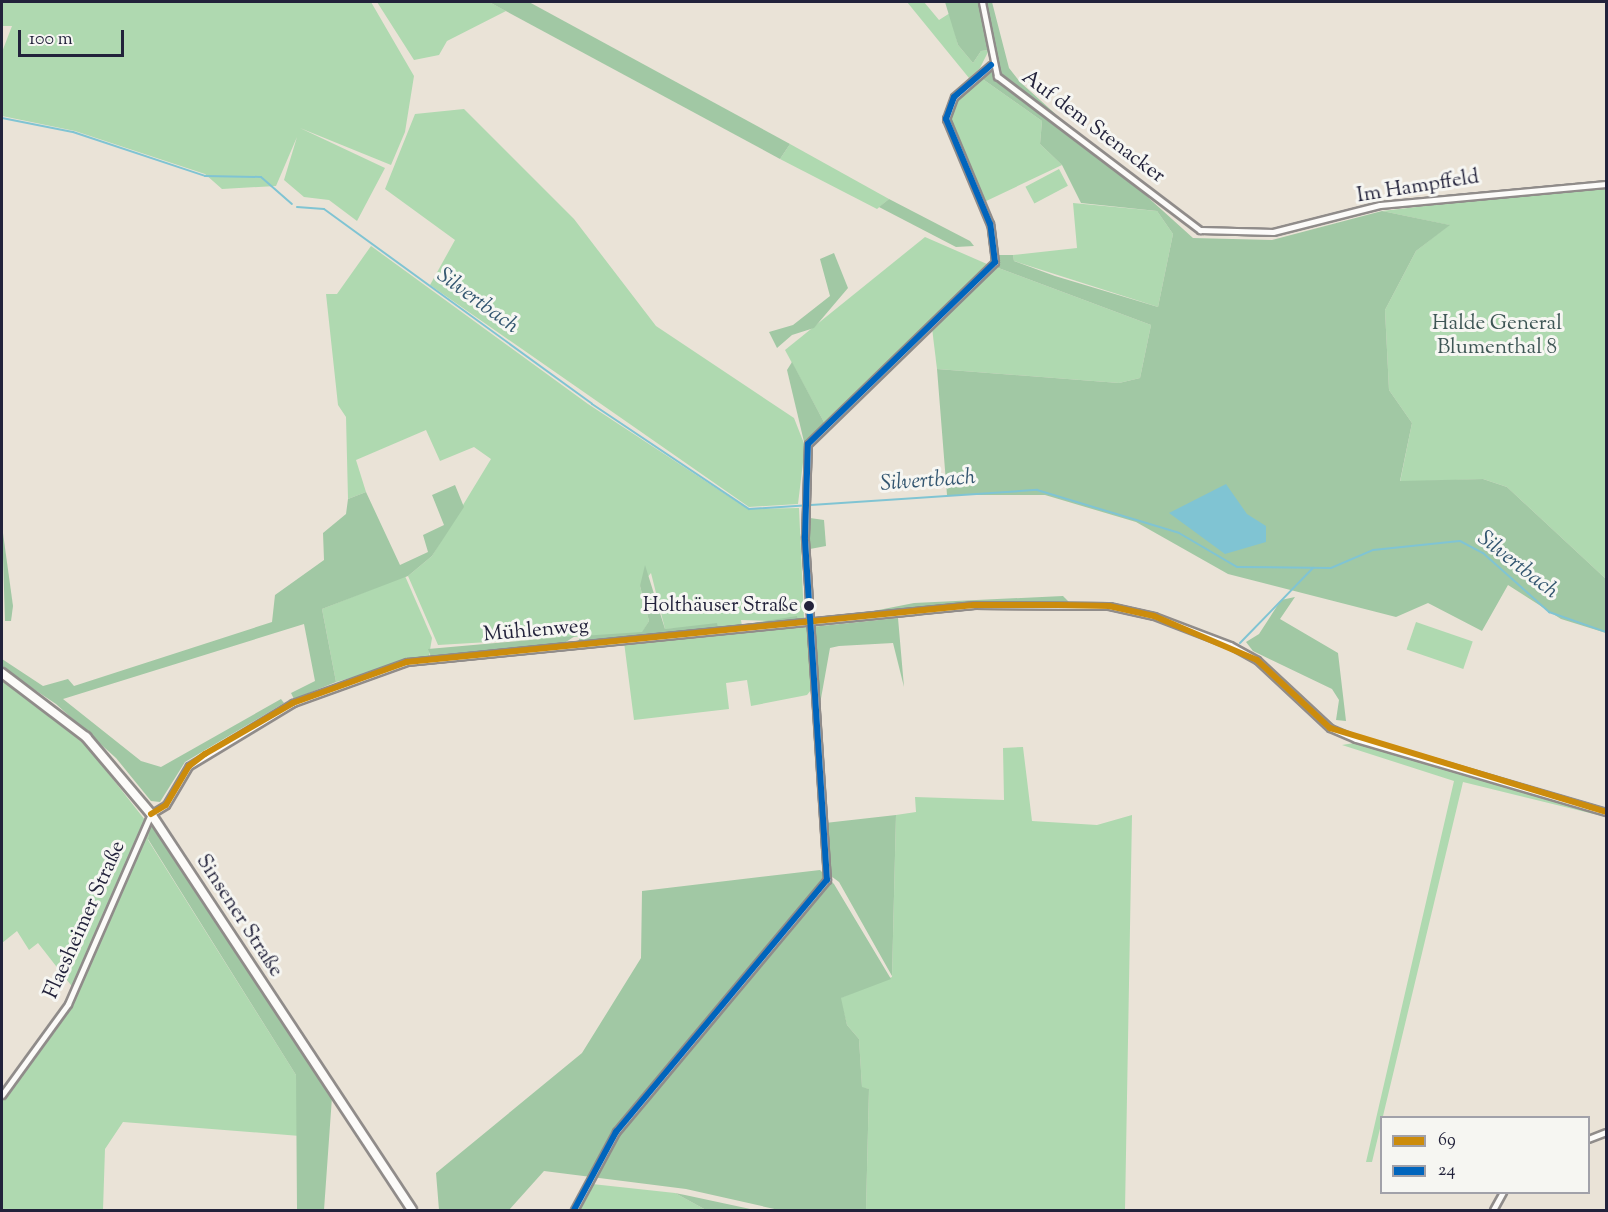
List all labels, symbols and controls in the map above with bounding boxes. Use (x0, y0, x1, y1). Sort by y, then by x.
scale bar (21, 18, 128, 56)
text: 100 m (29, 27, 73, 53)
street label: Auf dem Stenacker (1016, 65, 1170, 189)
street label: Im Hampffeld (1355, 165, 1481, 209)
water label: Silvertbach (431, 263, 523, 341)
park label: Halde General Blumenthal 8 (1432, 311, 1562, 361)
water label: Silvertbach (880, 466, 976, 498)
water label: Silvertbach (1471, 526, 1563, 606)
place label: Holthäuser Straße (643, 594, 798, 618)
marker: Holthäuser Straße (803, 600, 815, 612)
street label: Mühlenweg (482, 614, 590, 648)
street label: Flaesheimer Straße (39, 837, 131, 1003)
street label: Sinsener Straße (190, 850, 288, 982)
legend (1380, 1116, 1590, 1194)
text: 69 (1438, 1128, 1456, 1154)
text: 24 (1438, 1158, 1456, 1184)

